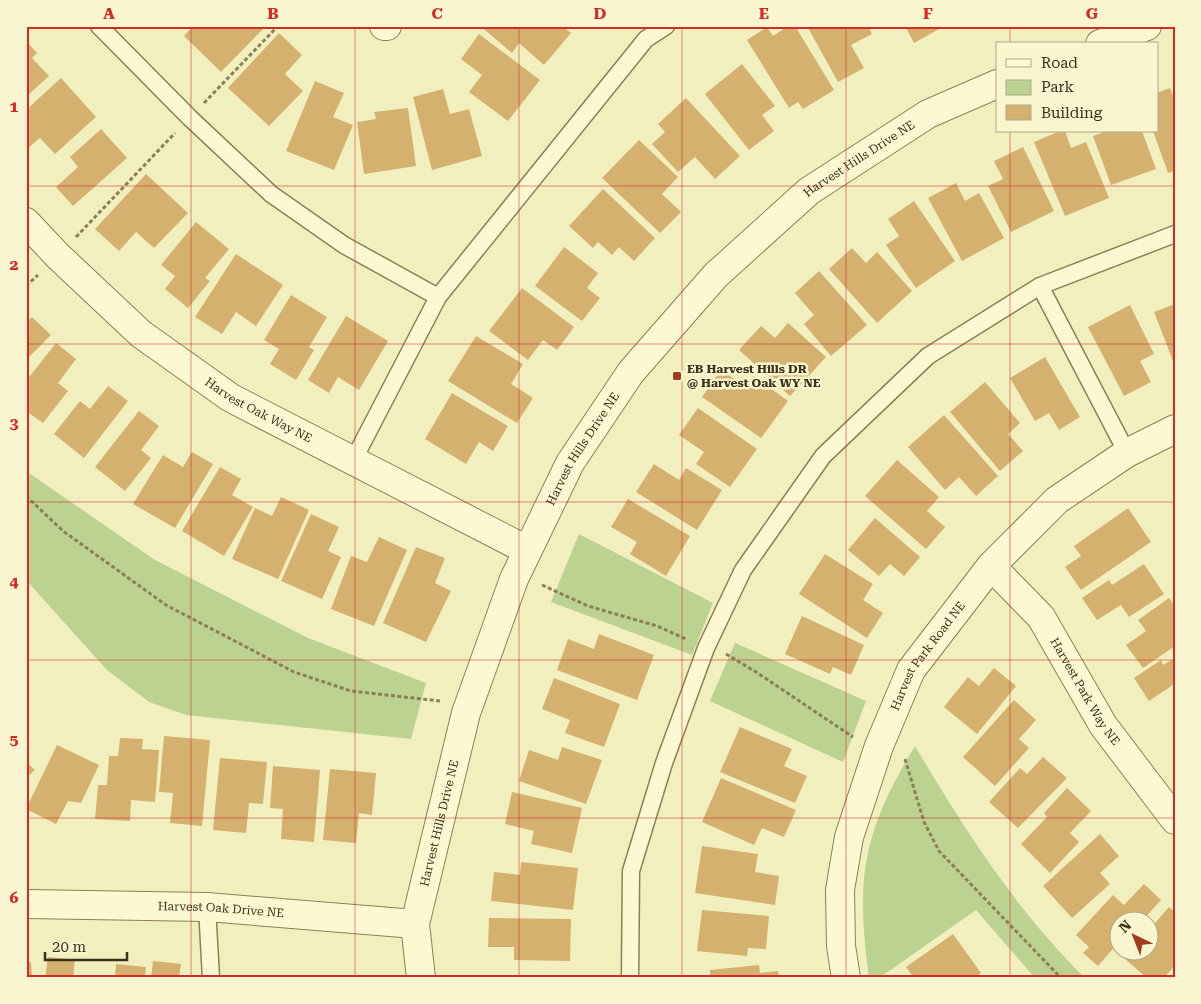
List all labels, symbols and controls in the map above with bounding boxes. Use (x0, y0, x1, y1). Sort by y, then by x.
text: A (103, 4, 115, 23)
text: B (267, 4, 279, 23)
text: C (431, 4, 443, 23)
text: D (594, 4, 607, 23)
text: E (759, 4, 769, 23)
text: F (923, 4, 933, 23)
text: G (1086, 4, 1099, 23)
legend (996, 42, 1158, 132)
text: Road (1041, 54, 1078, 72)
text: Park (1041, 78, 1075, 96)
text: 1 (10, 97, 19, 116)
text: Building (1041, 104, 1103, 122)
street label: Harvest Hills Drive NE (800, 117, 917, 200)
text: 2 (10, 255, 19, 274)
place label: EB Harvest Hills DR @ Harvest Oak WY NE (687, 362, 821, 390)
marker: EB Harvest Hills DR @ Harvest Oak WY NE (671, 370, 683, 382)
street label: Harvest Oak Way NE (202, 375, 314, 445)
street label: Harvest Hills Drive NE (543, 390, 622, 508)
text: 3 (10, 414, 19, 433)
text: 4 (10, 572, 19, 591)
street label: Harvest Park Road NE (888, 599, 968, 713)
street label: Harvest Park Way NE (1047, 635, 1123, 748)
text: 5 (10, 730, 19, 749)
street label: Harvest Hills Drive NE (417, 758, 461, 888)
text: 6 (10, 888, 19, 907)
street label: Harvest Oak Drive NE (158, 899, 285, 920)
north arrow (1108, 912, 1158, 962)
text: N (1116, 917, 1135, 936)
scale bar (45, 929, 128, 961)
text: 20 m (52, 938, 87, 956)

